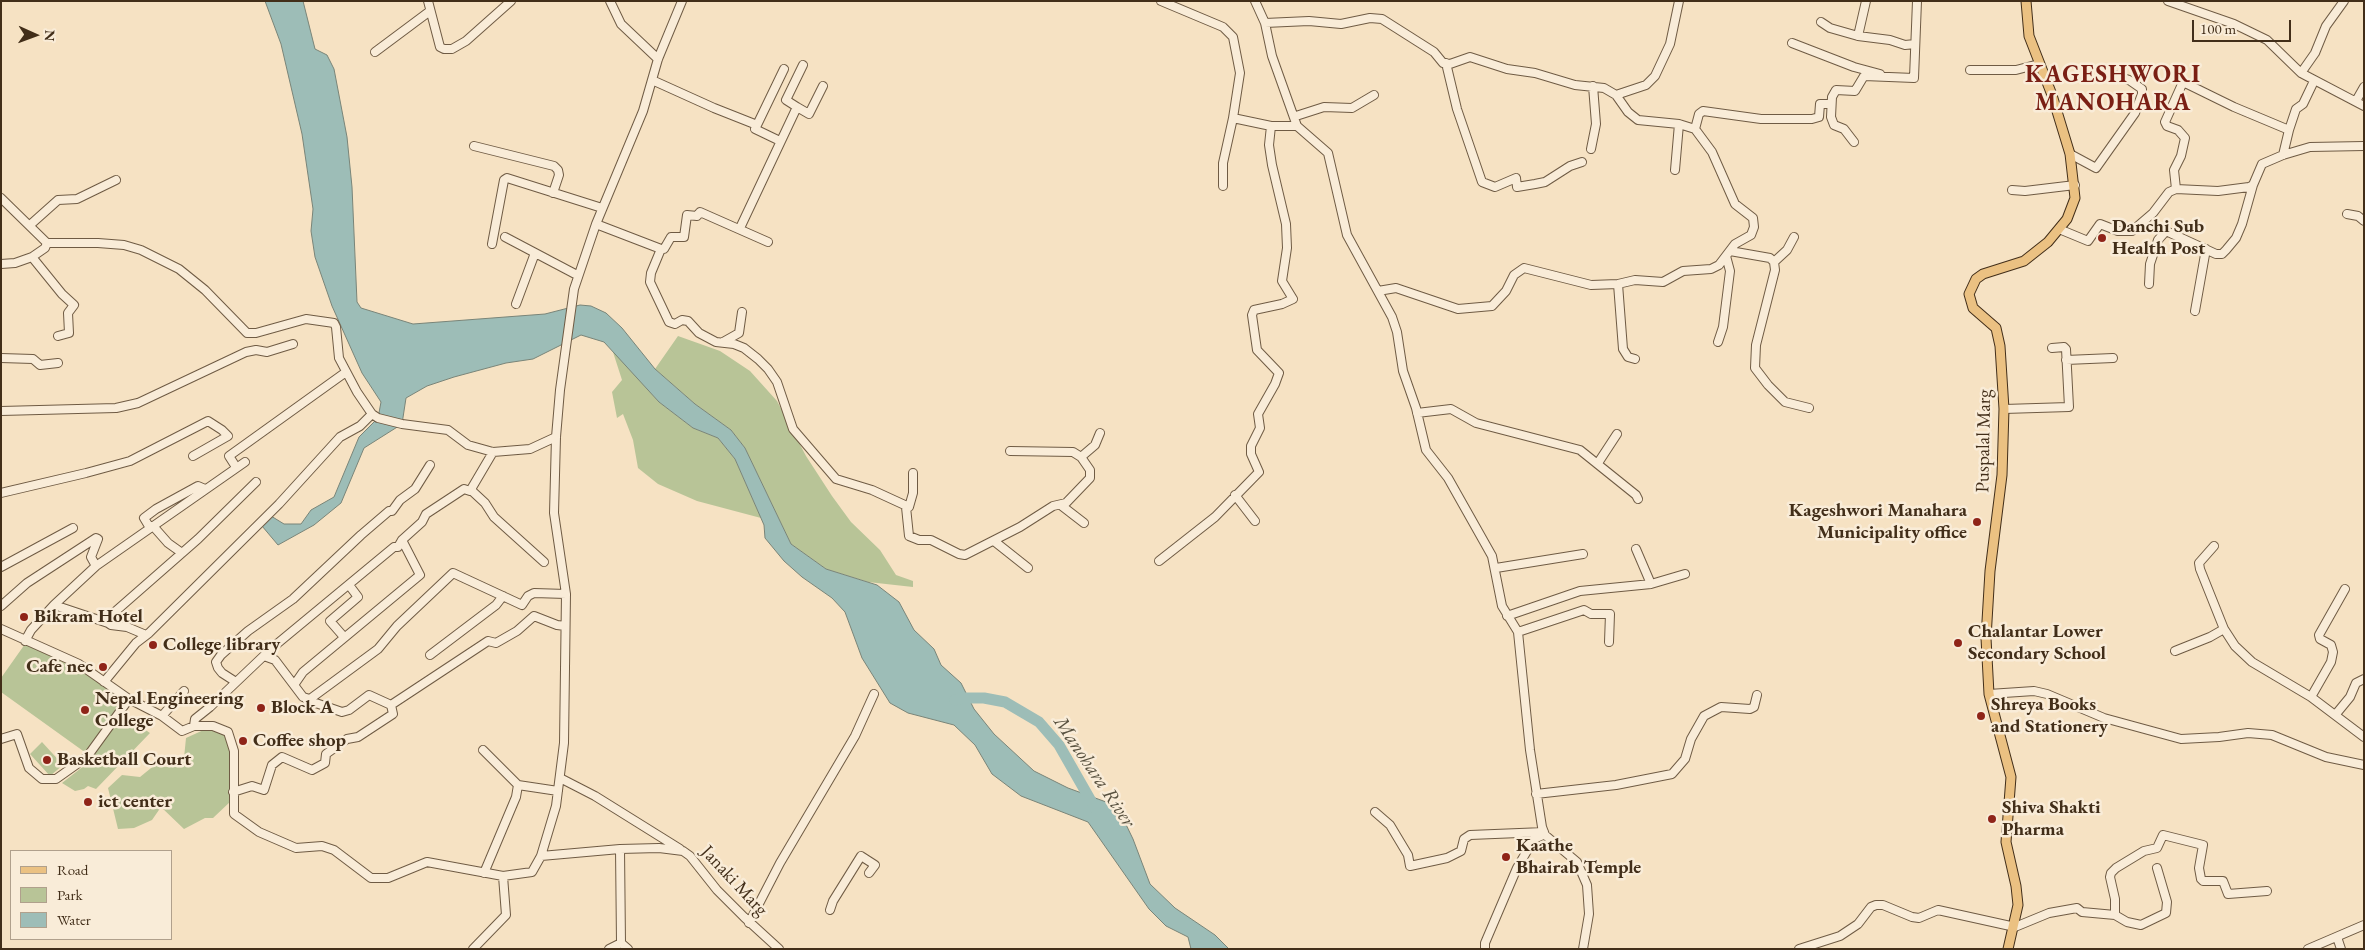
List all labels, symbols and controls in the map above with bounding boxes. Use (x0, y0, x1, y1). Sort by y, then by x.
north arrow (10, 10, 60, 60)
scale bar (2195, 10, 2294, 42)
text: 100 m (2200, 19, 2236, 38)
text: N (41, 30, 59, 41)
district label: KAGESHWORI MANOHARA (2024, 61, 2202, 117)
place label: Danchi Sub Health Post (2112, 216, 2205, 260)
marker: Danchi Sub Health Post (2096, 232, 2108, 244)
street label: Puspalal Marg (1972, 389, 1996, 493)
place label: Kageshwori Manahara Municipality office (1789, 500, 1967, 544)
marker: Kageshwori Manahara Municipality office (1971, 516, 1983, 528)
place label: Bikram Hotel (34, 606, 143, 628)
marker: Bikram Hotel (18, 611, 30, 623)
place label: Chalantar Lower Secondary School (1968, 621, 2106, 665)
place label: College library (163, 634, 280, 656)
marker: Chalantar Lower Secondary School (1952, 637, 1964, 649)
marker: College library (147, 639, 159, 651)
place label: Cafe nec (26, 656, 93, 678)
marker: Cafe nec (97, 661, 109, 673)
place label: Nepal Engineering College (95, 688, 244, 732)
place label: Shreya Books and Stationery (1991, 694, 2108, 738)
place label: Block A (271, 697, 334, 719)
marker: Block A (255, 702, 267, 714)
marker: Nepal Engineering College (79, 704, 91, 716)
marker: Shreya Books and Stationery (1975, 710, 1987, 722)
water label: Manohara River (1048, 712, 1140, 832)
place label: Coffee shop (253, 730, 346, 752)
marker: Coffee shop (237, 735, 249, 747)
place label: Basketball Court (57, 749, 191, 771)
marker: Basketball Court (41, 754, 53, 766)
place label: ict center (98, 791, 172, 813)
marker: ict center (82, 796, 94, 808)
place label: Shiva Shakti Pharma (2002, 797, 2101, 841)
marker: Shiva Shakti Pharma (1986, 813, 1998, 825)
place label: Kaathe Bhairab Temple (1516, 835, 1641, 879)
street label: Janaki Marg (696, 841, 772, 921)
legend (10, 850, 172, 940)
marker: Kaathe Bhairab Temple (1500, 851, 1512, 863)
text: Road (57, 860, 88, 879)
text: Park (57, 885, 83, 904)
text: Water (57, 910, 91, 929)

